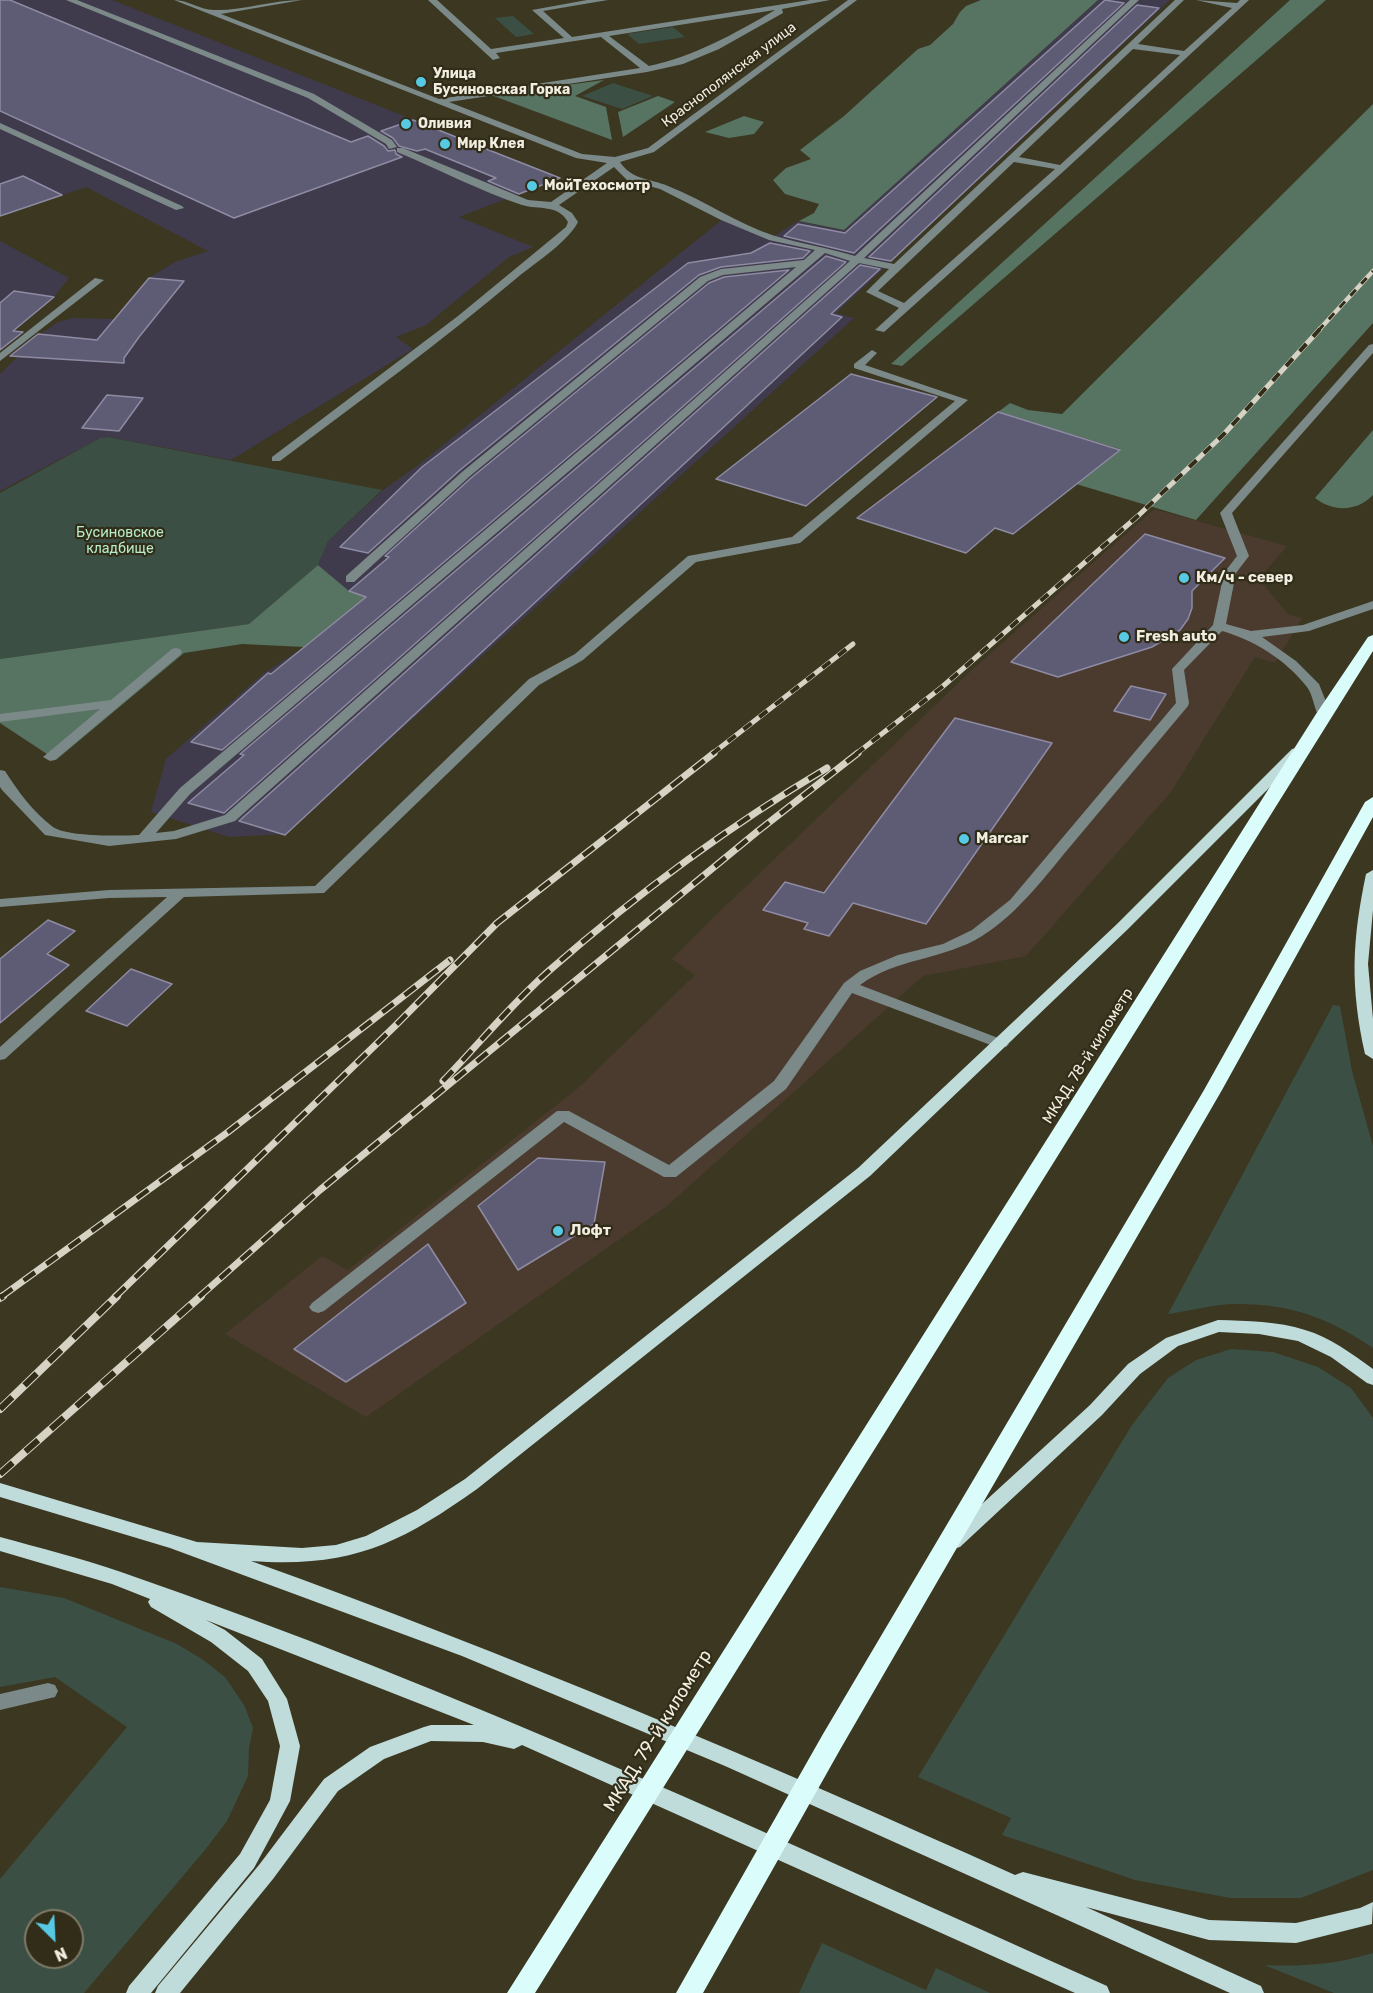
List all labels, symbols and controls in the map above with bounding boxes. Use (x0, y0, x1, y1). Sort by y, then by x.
street label: Краснополянская улица (658, 19, 800, 131)
place label: Улица Бусиновская Горка (433, 66, 570, 98)
marker: Улица Бусиновская Горка (414, 75, 428, 89)
place label: Оливия (418, 116, 471, 132)
marker: Оливия (399, 117, 413, 131)
place label: Мир Клея (457, 136, 525, 152)
marker: Мир Клея (438, 137, 452, 151)
place label: МойТехосмотр (544, 178, 650, 194)
marker: МойТехосмотр (525, 179, 539, 193)
park label: Бусиновское кладбище (76, 525, 164, 558)
place label: Км/ч - север (1196, 569, 1293, 587)
marker: Км/ч - север (1177, 571, 1191, 585)
place label: Fresh auto (1136, 628, 1217, 646)
marker: Fresh auto (1117, 630, 1131, 644)
place label: Marcar (976, 830, 1029, 848)
marker: Marcar (957, 832, 971, 846)
street label: МКАД, 78-й километр (1039, 985, 1137, 1127)
place label: Лофт (570, 1222, 611, 1240)
marker: Лофт (551, 1224, 565, 1238)
street label: МКАД, 79-й километр (599, 1646, 717, 1816)
north arrow (24, 1909, 84, 1969)
text: N (52, 1943, 70, 1965)

